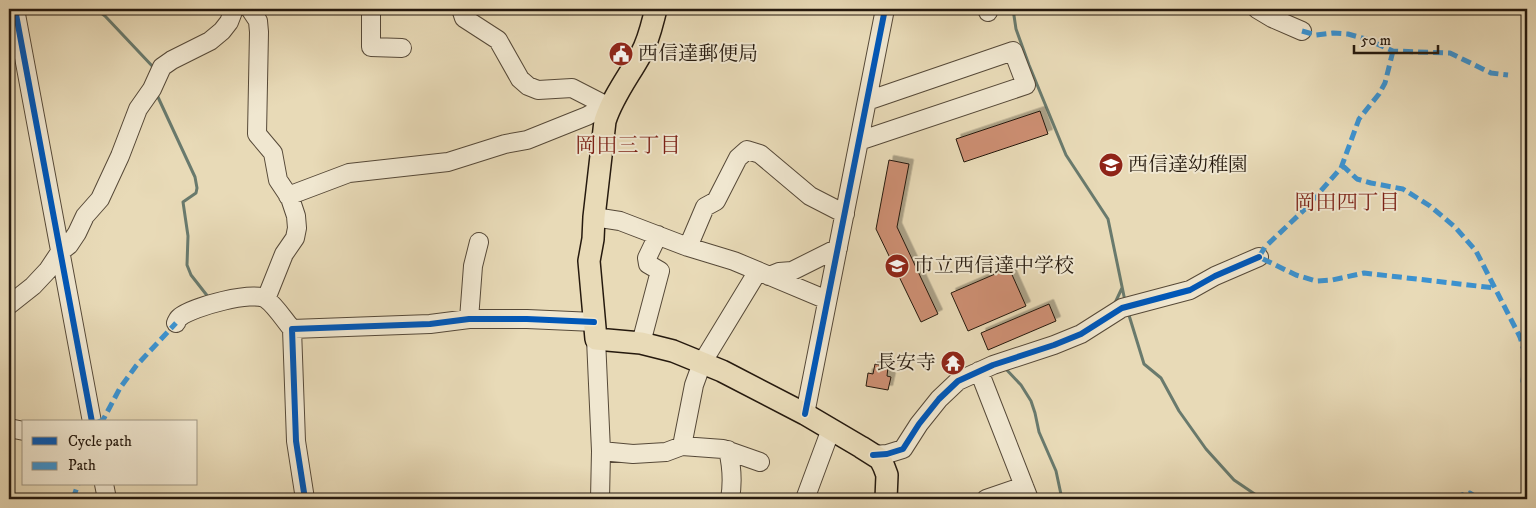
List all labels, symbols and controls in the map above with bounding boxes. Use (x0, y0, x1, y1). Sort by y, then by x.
scale bar (1354, 22, 1437, 54)
text: 50 m (1361, 31, 1391, 50)
public building icon: 西信達郵便局 (608, 41, 634, 67)
place label: 西信達郵便局 (638, 42, 758, 67)
district label: 岡田三丁目 (576, 133, 681, 159)
school or university icon: 西信達幼稚園 (1098, 152, 1124, 178)
place label: 西信達幼稚園 (1128, 153, 1248, 178)
district label: 岡田四丁目 (1295, 190, 1400, 216)
school or university icon: 市立西信達中学校 (884, 253, 910, 279)
place label: 市立西信達中学校 (914, 254, 1074, 279)
temple icon: 長安寺 (940, 350, 966, 376)
place label: 長安寺 (876, 351, 936, 376)
legend (22, 420, 198, 486)
text: Cycle path (68, 432, 132, 451)
text: Path (68, 456, 96, 475)

